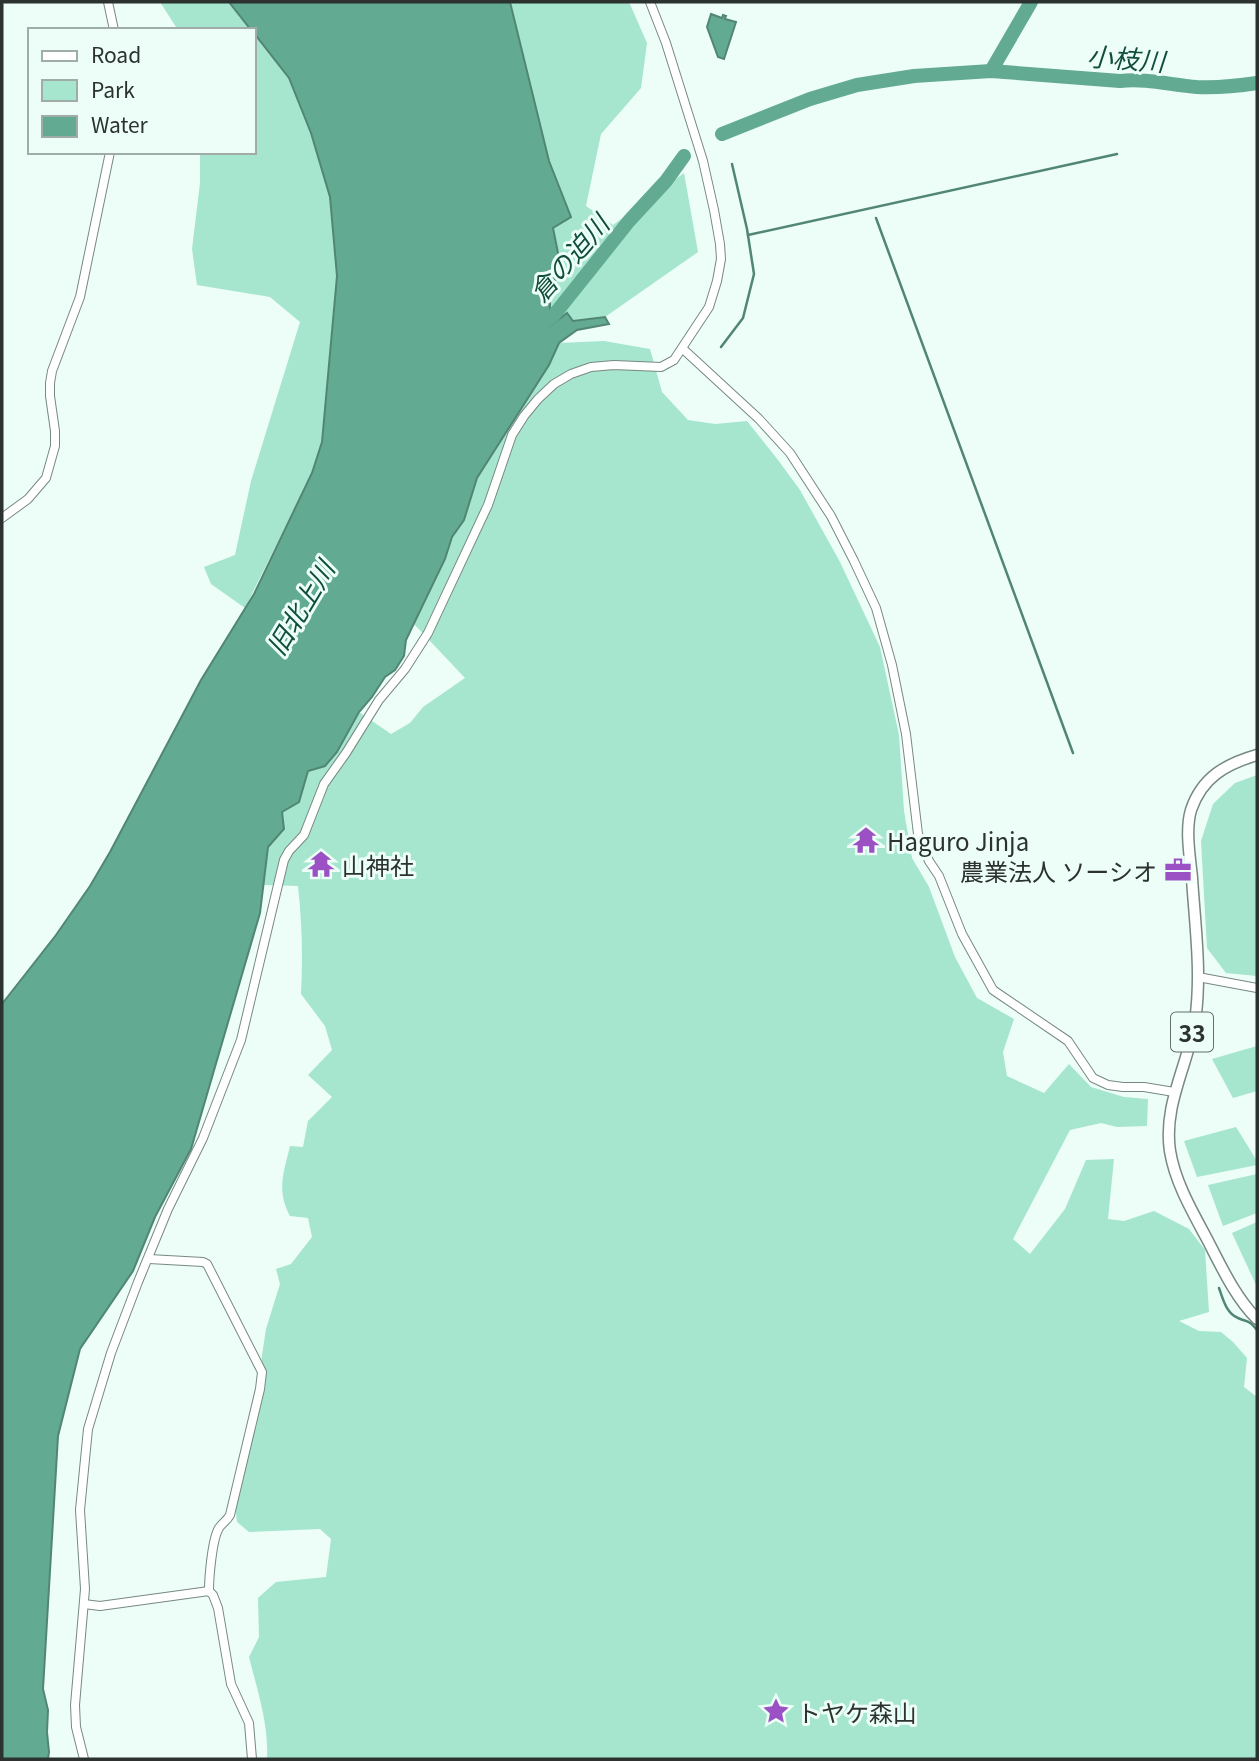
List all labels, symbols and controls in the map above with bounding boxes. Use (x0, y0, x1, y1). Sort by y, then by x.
legend (28, 28, 256, 154)
water label: 小枝川 (1086, 36, 1169, 78)
text: Road (91, 39, 141, 69)
text: Park (91, 74, 135, 104)
text: Water (91, 109, 149, 139)
water label: 倉の迫川 (520, 203, 618, 308)
water label: 旧北上川 (256, 550, 343, 661)
place label: Haguro Jinja (887, 823, 1029, 858)
temple icon: Haguro Jinja (851, 825, 881, 855)
place label: 山神社 (342, 847, 414, 882)
temple icon: 山神社 (306, 849, 336, 879)
place label: 農業法人 ソーシオ (960, 853, 1157, 888)
office icon: 農業法人 ソーシオ (1163, 855, 1193, 885)
road number: 33 (1171, 1012, 1213, 1051)
place label: トヤケ森山 (797, 1694, 917, 1729)
place icon: トヤケ森山 (761, 1696, 791, 1726)

